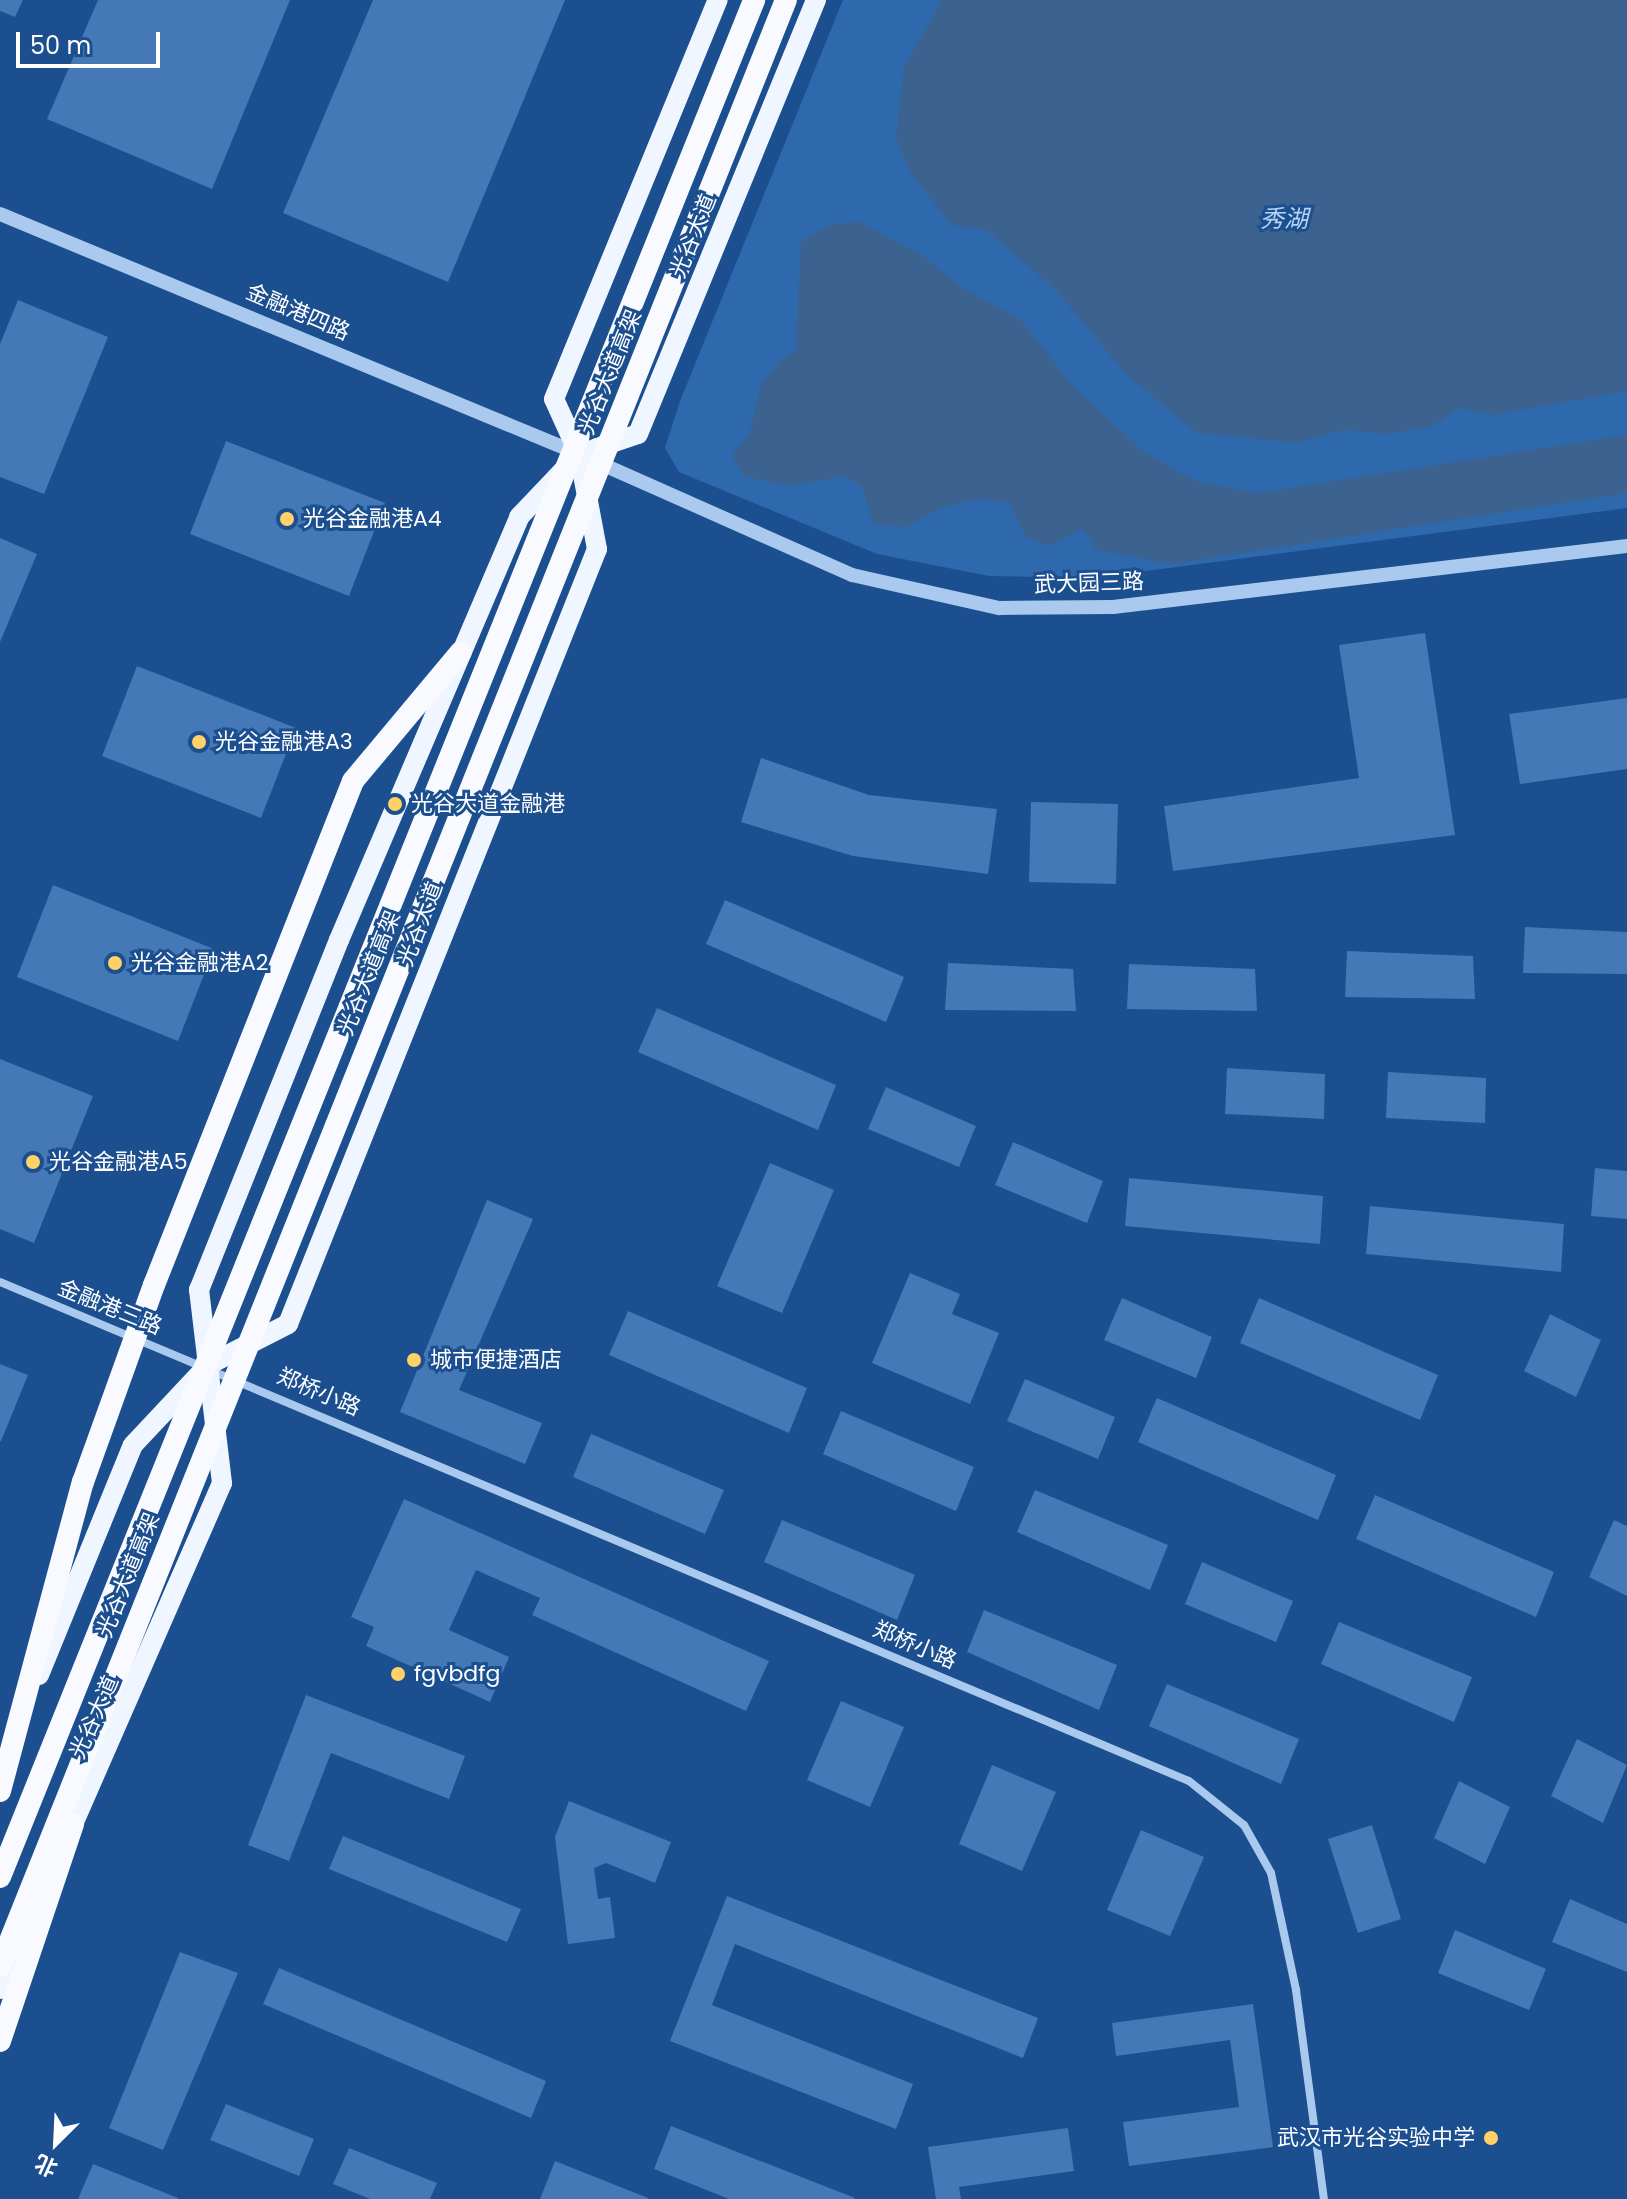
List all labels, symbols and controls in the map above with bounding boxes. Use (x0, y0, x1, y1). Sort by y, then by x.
scale bar (20, 16, 164, 66)
text: 50 m (30, 29, 91, 62)
street label: 光谷大道 (664, 190, 722, 282)
water label: 秀湖 (1260, 205, 1308, 233)
street label: 金融港四路 (242, 278, 354, 346)
street label: 光谷大道高架 (573, 306, 647, 438)
place label: 光谷金融港A4 (303, 506, 442, 532)
marker: 光谷金融港A4 (278, 510, 296, 528)
street label: 武大园三路 (1034, 568, 1144, 598)
place label: 光谷金融港A3 (215, 729, 353, 755)
marker: 光谷金融港A3 (190, 733, 208, 751)
place label: 光谷大道金融港 (411, 791, 565, 817)
marker: 光谷大道金融港 (386, 795, 404, 813)
street label: 光谷大道 (392, 878, 448, 970)
street label: 光谷大道高架 (332, 907, 406, 1039)
place label: 光谷金融港A2 (131, 950, 268, 976)
marker: 光谷金融港A2 (106, 954, 124, 972)
place label: 光谷金融港A5 (49, 1149, 188, 1175)
marker: 光谷金融港A5 (24, 1153, 42, 1171)
street label: 金融港三路 (54, 1274, 166, 1340)
place label: 城市便捷酒店 (430, 1347, 562, 1373)
marker: 城市便捷酒店 (405, 1351, 423, 1369)
street label: 郑桥小路 (273, 1363, 365, 1421)
street label: 光谷大道高架 (91, 1509, 165, 1641)
street label: 郑桥小路 (869, 1616, 961, 1674)
place label: fgvbdfg (414, 1661, 500, 1687)
marker: fgvbdfg (389, 1665, 407, 1683)
street label: 光谷大道 (64, 1671, 124, 1763)
north arrow (16, 2103, 96, 2183)
place label: 武汉市光谷实验中学 (1277, 2125, 1475, 2151)
marker: 武汉市光谷实验中学 (1482, 2129, 1500, 2147)
text: 北 (30, 2147, 62, 2184)

